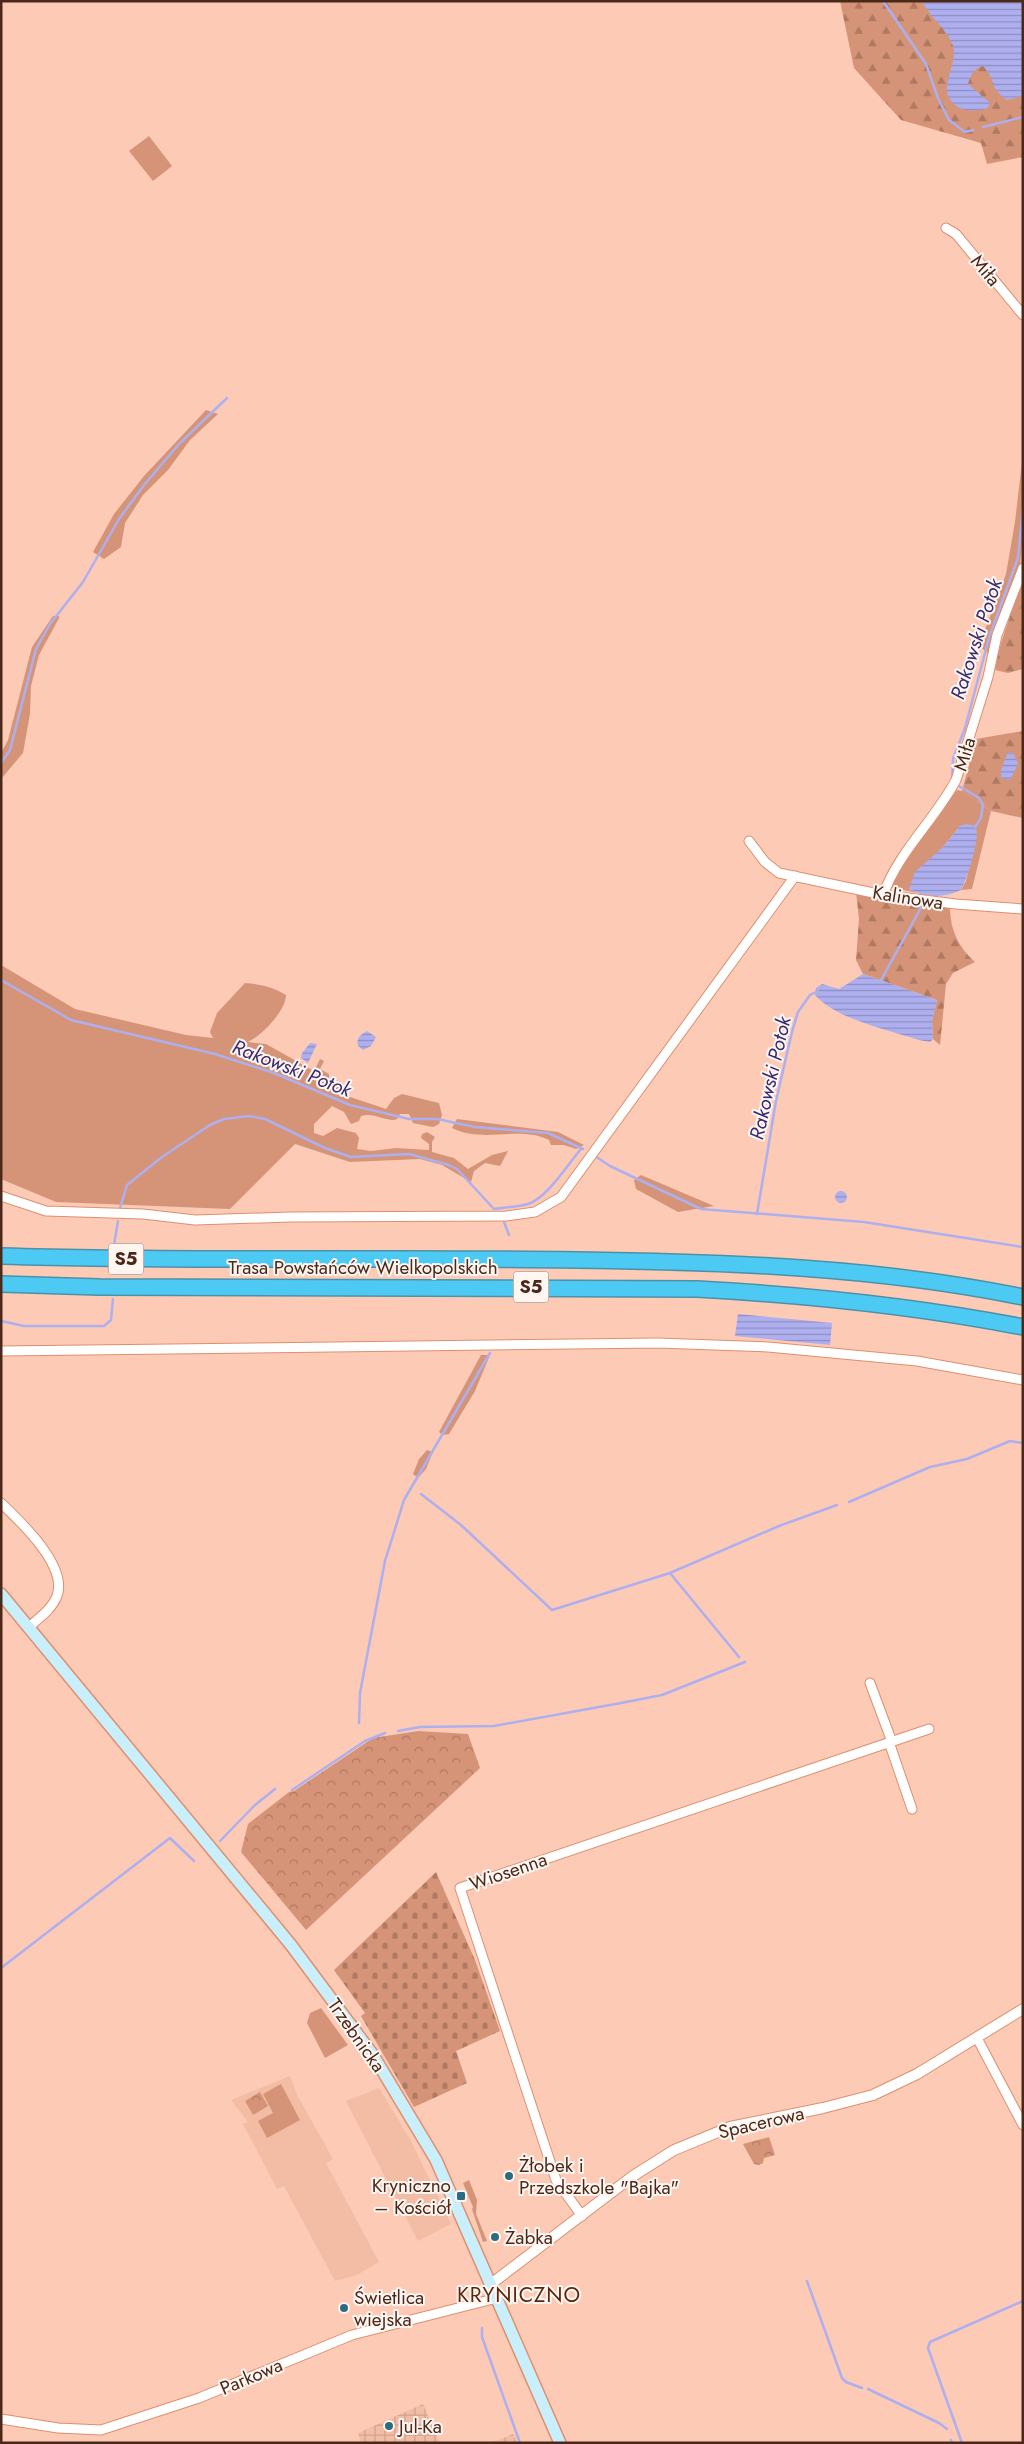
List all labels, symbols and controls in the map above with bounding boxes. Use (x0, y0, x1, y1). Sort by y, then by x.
street label: Miła (964, 249, 1007, 292)
water label: Rakowski Potok (943, 574, 1010, 703)
street label: Miła (947, 734, 982, 774)
street label: Kalinowa (871, 879, 945, 916)
water label: Rakowski Potok (742, 1012, 799, 1143)
water label: Rakowski Potok (228, 1032, 357, 1105)
road number: S5 (108, 1244, 144, 1274)
street label: Trasa Powstańców Wielkopolskich (228, 1254, 498, 1281)
road number: S5 (514, 1272, 548, 1302)
street label: Wiosenna (466, 1846, 551, 1897)
street label: Trzebnicka (321, 1993, 392, 2078)
street label: Spacerowa (715, 2099, 807, 2145)
place label: Żłobek i Przedszkole "Bajka" (519, 2152, 679, 2201)
marker: Żłobek i Przedszkole "Bajka" (503, 2170, 515, 2182)
place label: Kryniczno – Kościół (372, 2172, 452, 2221)
marker: Kryniczno – Kościół (455, 2190, 467, 2202)
place label: Żabka (505, 2224, 553, 2251)
marker: Żabka (489, 2231, 501, 2243)
district label: KRYNICZNO (457, 2280, 581, 2310)
place label: Świetlica wiejska (354, 2284, 424, 2333)
marker: Świetlica wiejska (338, 2302, 350, 2314)
street label: Parkowa (216, 2351, 287, 2402)
place label: Jul-Ka (396, 2413, 442, 2440)
marker: Jul-Ka (383, 2420, 395, 2432)

